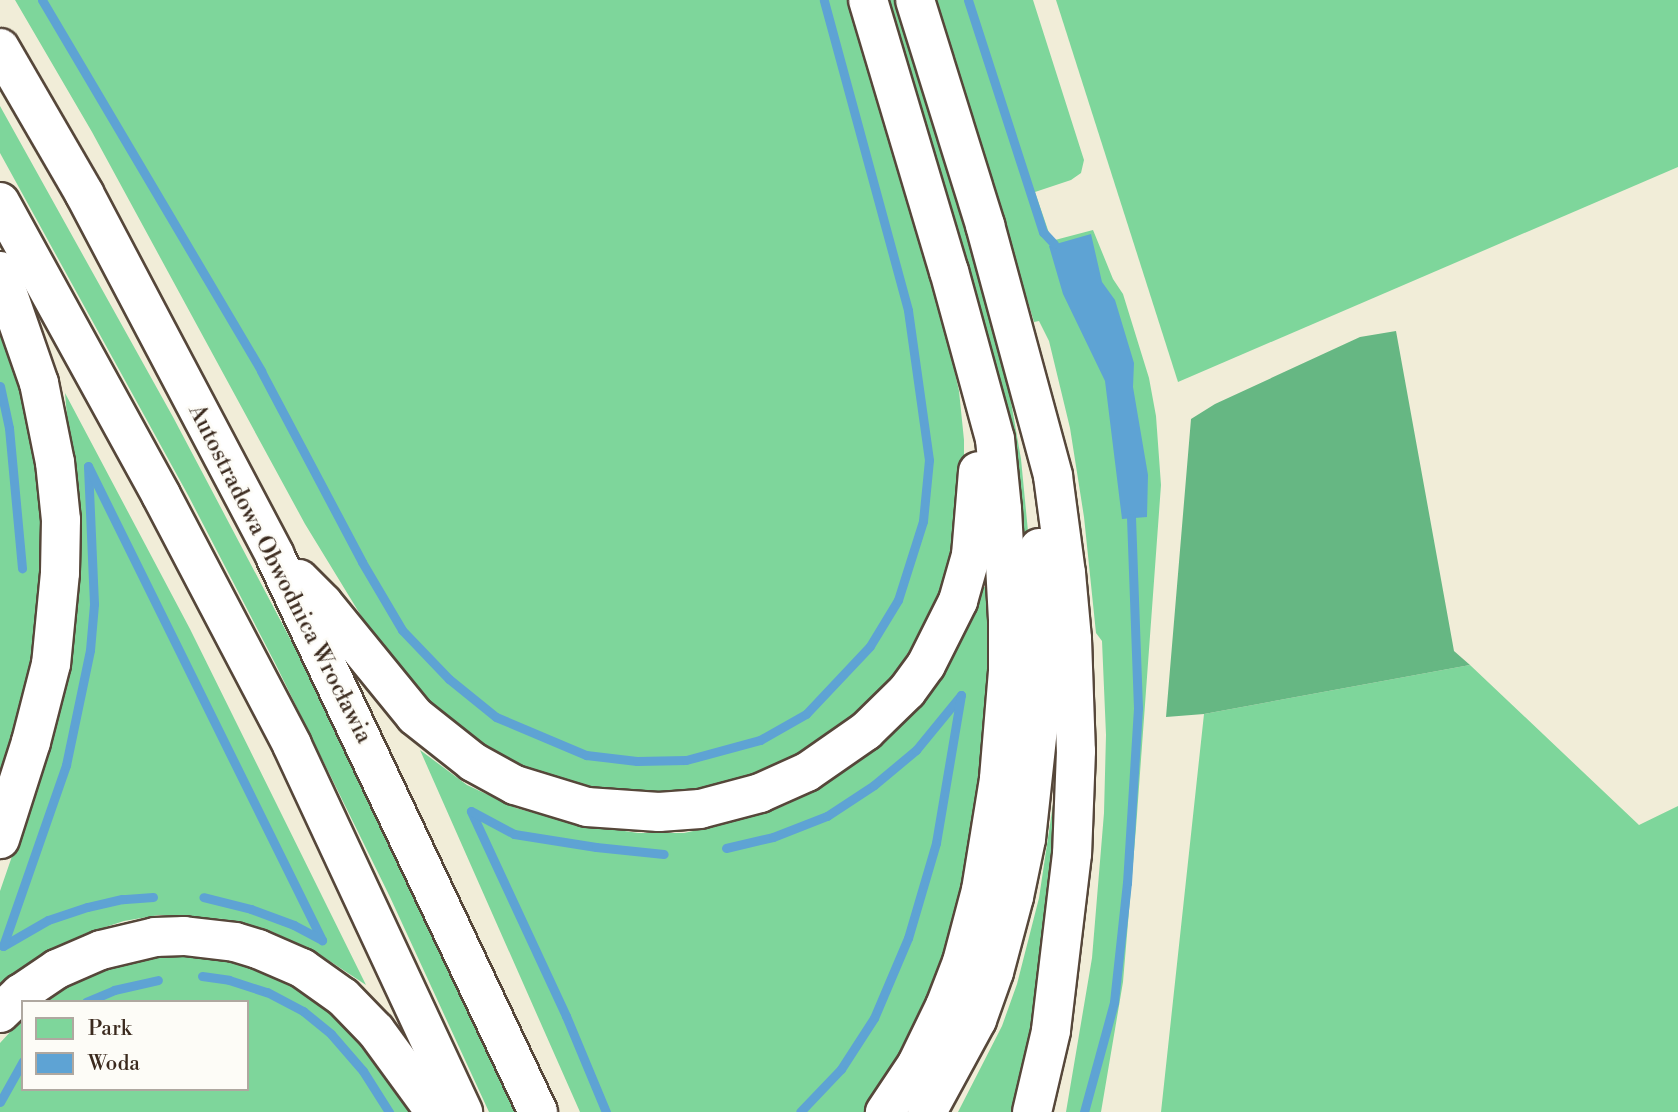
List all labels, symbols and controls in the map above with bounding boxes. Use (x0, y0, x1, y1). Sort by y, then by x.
street label: Autostradowa Obwodnica Wrocławia (182, 400, 378, 748)
legend (21, 1000, 248, 1091)
text: Park (88, 1016, 132, 1042)
text: Woda (88, 1051, 140, 1077)

